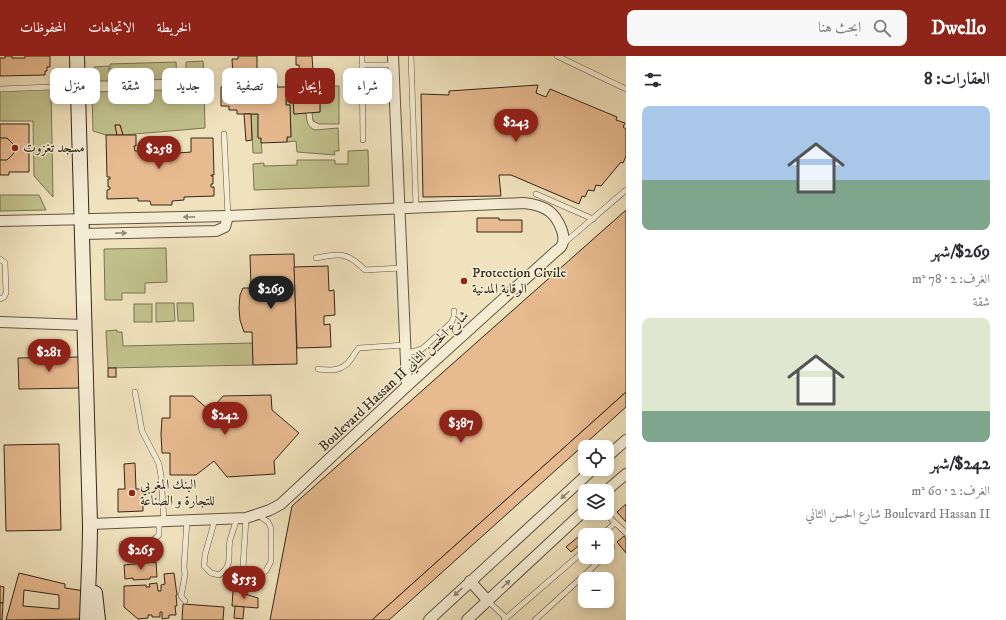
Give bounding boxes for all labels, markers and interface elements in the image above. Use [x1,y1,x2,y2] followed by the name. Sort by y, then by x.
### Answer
[627,10,907,46] search box
[871,17,893,39] icon: search
[931,17,986,40] text: Dwello
[818,18,861,37] text: ابحث هنا
[20,19,66,37] text: المحفوظات
[88,19,135,37] text: الاتجاهات
[157,19,191,37] text: الخريطة
[50,68,100,104] chip: منزل
[108,68,154,104] chip: شقة
[162,68,214,104] chip: جديد
[222,68,277,104] chip: تصفية
[285,68,335,104] chip: إيجار
[343,68,392,104] chip: شراء
[924,68,990,90] text: العقارات: 8
[642,69,664,91] icon: filters
[492,109,540,143] pin: $243
[503,114,529,130] text: $243
[780,132,852,204] icon: home
[135,136,183,170] pin: $258
[23,139,85,157] place label: مسجد تغزوت
[146,141,172,157] text: $258
[10,143,20,153] marker: مسجد تغزوت
[183,214,195,221] one-way arrow
[115,230,128,236] one-way arrow
[931,241,990,263] text: $269/شهر
[472,264,566,298] place label: Protection Civile الوقاية المدنية
[912,271,990,287] text: الغرف: 2 · 78 m²
[247,276,295,310] pin: $269
[459,276,469,286] marker: Protection Civile الوقاية المدنية
[258,281,284,297] text: $269
[973,294,990,310] text: شقة
[315,307,474,457] street label: Boulevard Hassan II شارع الحسن الثاني
[25,339,73,373] pin: $281
[37,344,61,360] text: $281
[780,344,852,416] icon: home
[201,402,249,436] pin: $242
[211,407,239,423] text: $242
[437,410,485,444] pin: $387
[448,415,474,431] text: $387
[578,440,614,608] map controls
[578,440,614,476] button: locate
[930,453,990,475] text: $242/شهر
[140,476,215,510] place label: البنك المغربي للتجارة و الصناعة
[911,483,990,499] text: الغرف: 2 · 60 m²
[578,484,614,520] button: layers
[127,488,137,498] marker: البنك المغربي للتجارة و الصناعة
[560,490,569,499] one-way arrow
[806,506,990,522] text: Boulevard Hassan II شارع الحسن الثاني
[578,528,614,564] button: +
[117,537,165,571] pin: $265
[128,542,154,558] text: $265
[220,566,268,600] pin: $553
[232,571,256,587] text: $553
[578,572,614,608] button: −
[501,579,511,589] one-way arrow
[453,587,463,597] one-way arrow

